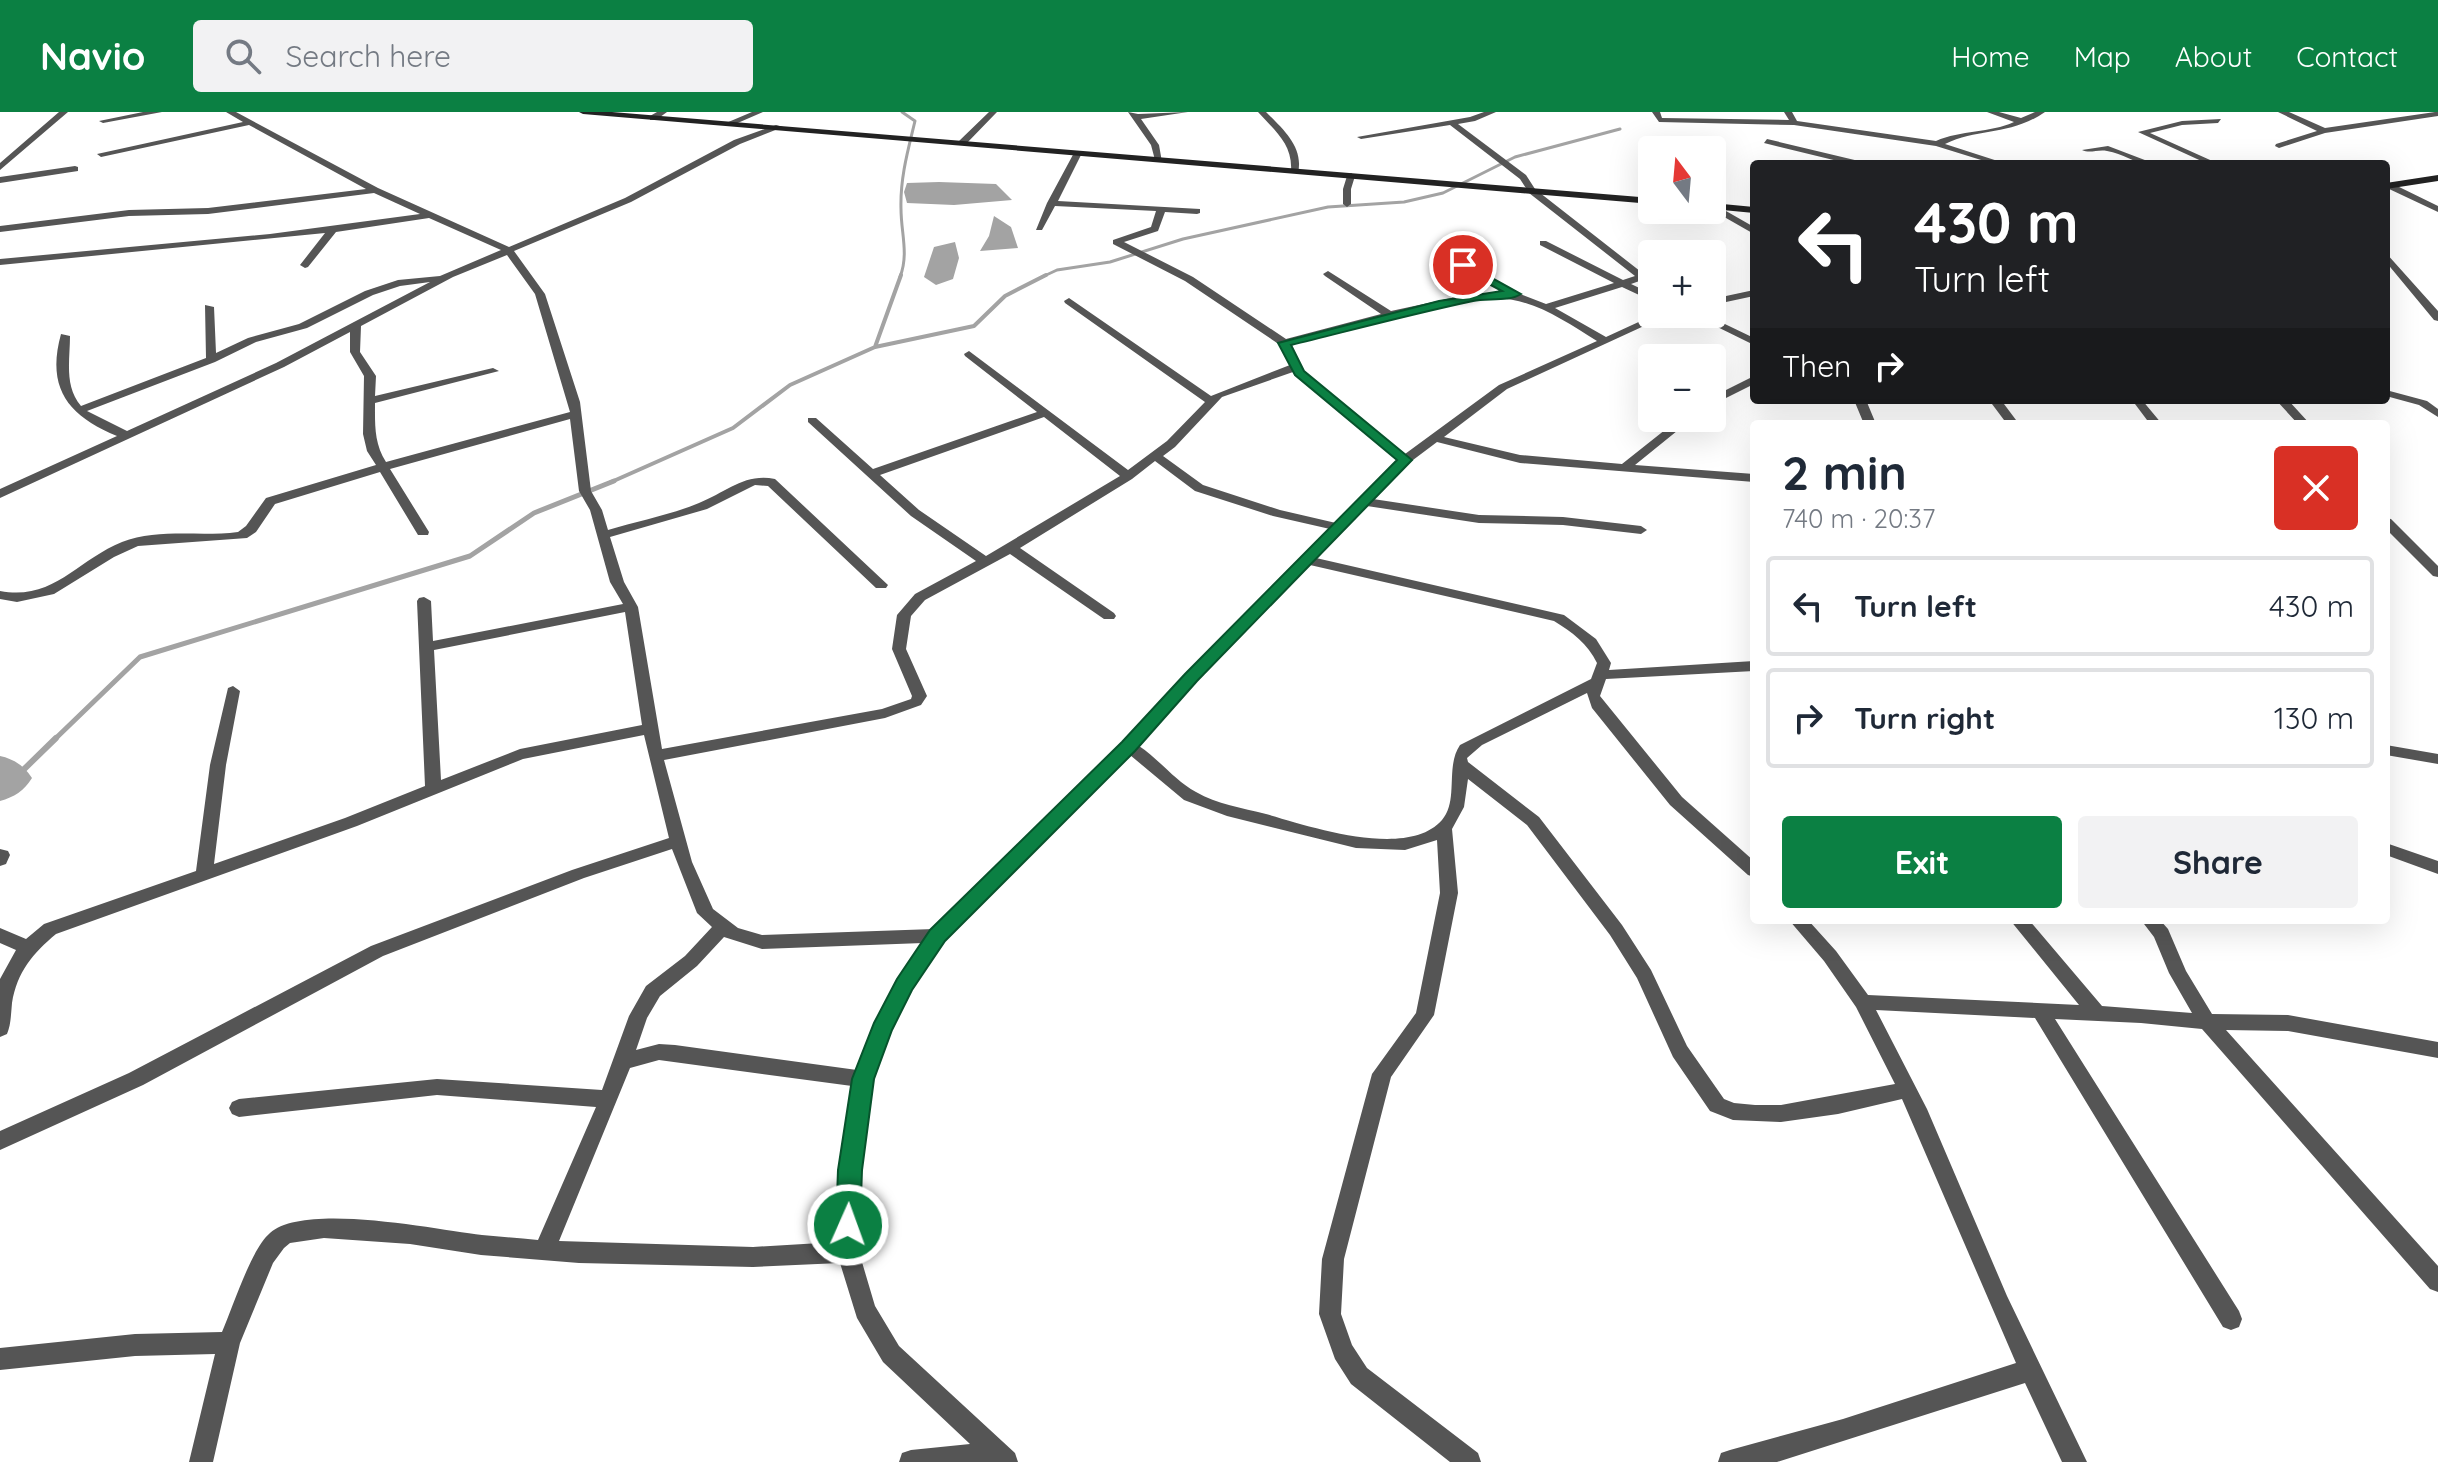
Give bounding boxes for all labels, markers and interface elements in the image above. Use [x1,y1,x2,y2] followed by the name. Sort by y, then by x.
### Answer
[193,20,753,92] search box
[40,32,145,80] text: Navio
[221,34,265,78] icon: search
[285,37,451,75] text: Search here
[1951,39,2030,74] text: Home
[2074,39,2131,74] text: Map
[2175,39,2252,74] text: About
[2296,39,2398,74] text: Contact
[1638,136,1726,224] north arrow
[1638,136,1726,432] map controls
[1914,187,2079,257] text: 430 m
[1782,192,1886,296] icon: left
[1429,231,1497,299] pin
[1638,240,1726,328] button: +
[1441,243,1485,287] icon: arrive
[1914,256,2050,301] text: Turn left
[1638,344,1726,432] button: −
[1867,344,1911,388] icon: right
[1782,347,1851,385] text: Then
[1782,442,1907,502] text: 2 min
[2274,446,2358,530] button: close
[1782,502,1935,535] text: 740 m · 20:37
[1786,584,1830,628] icon: left
[1854,587,1977,625] text: Turn left
[2269,587,2354,625] text: 430 m
[1786,696,1830,740] icon: right
[1854,699,1995,737] text: Turn right
[2274,699,2354,737] text: 130 m
[1782,816,2062,908] button: Exit
[2078,816,2358,908] button: Share
[806,1183,890,1267] position arrow

